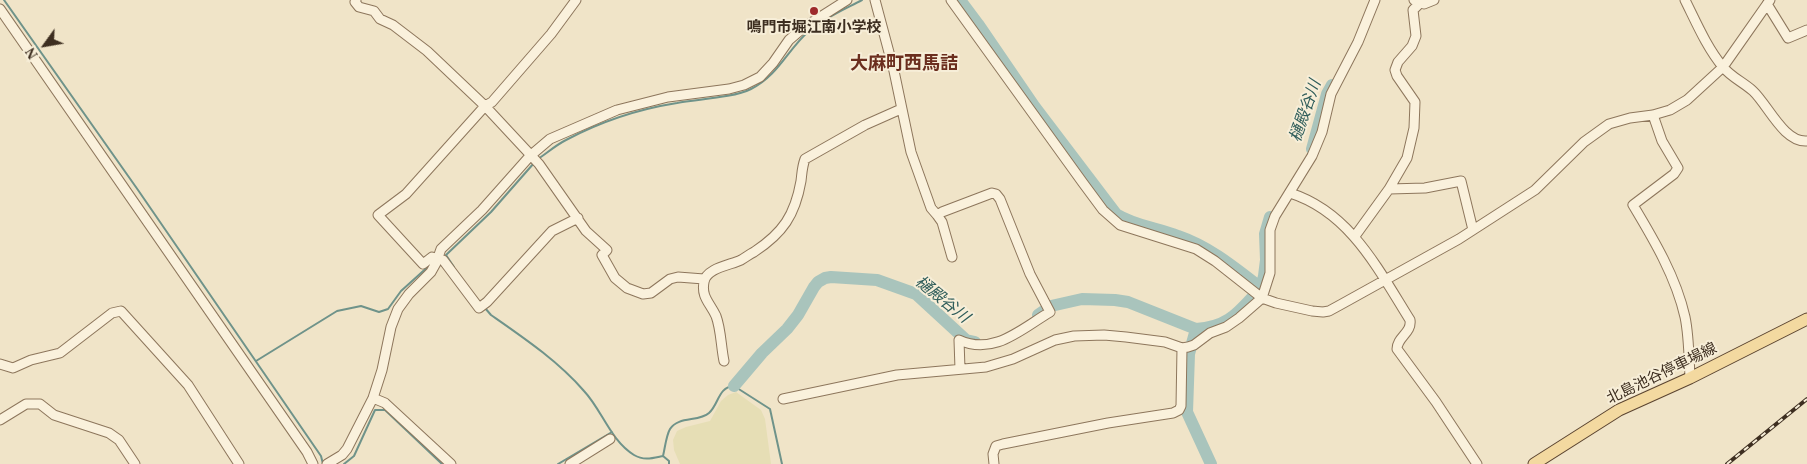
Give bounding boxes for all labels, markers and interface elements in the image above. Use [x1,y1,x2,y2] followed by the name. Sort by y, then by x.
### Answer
[808,5,820,17] marker: 鳴門市堀江南小学校
[747,19,881,37] place label: 鳴門市堀江南小学校
[20,20,70,70] north arrow
[23,45,41,61] text: N
[850,53,958,75] district label: 大麻町西馬詰
[1287,78,1325,144] water label: 樋殿谷川
[911,272,973,328] water label: 樋殿谷川
[1604,340,1720,408] street label: 北島池谷停車場線

